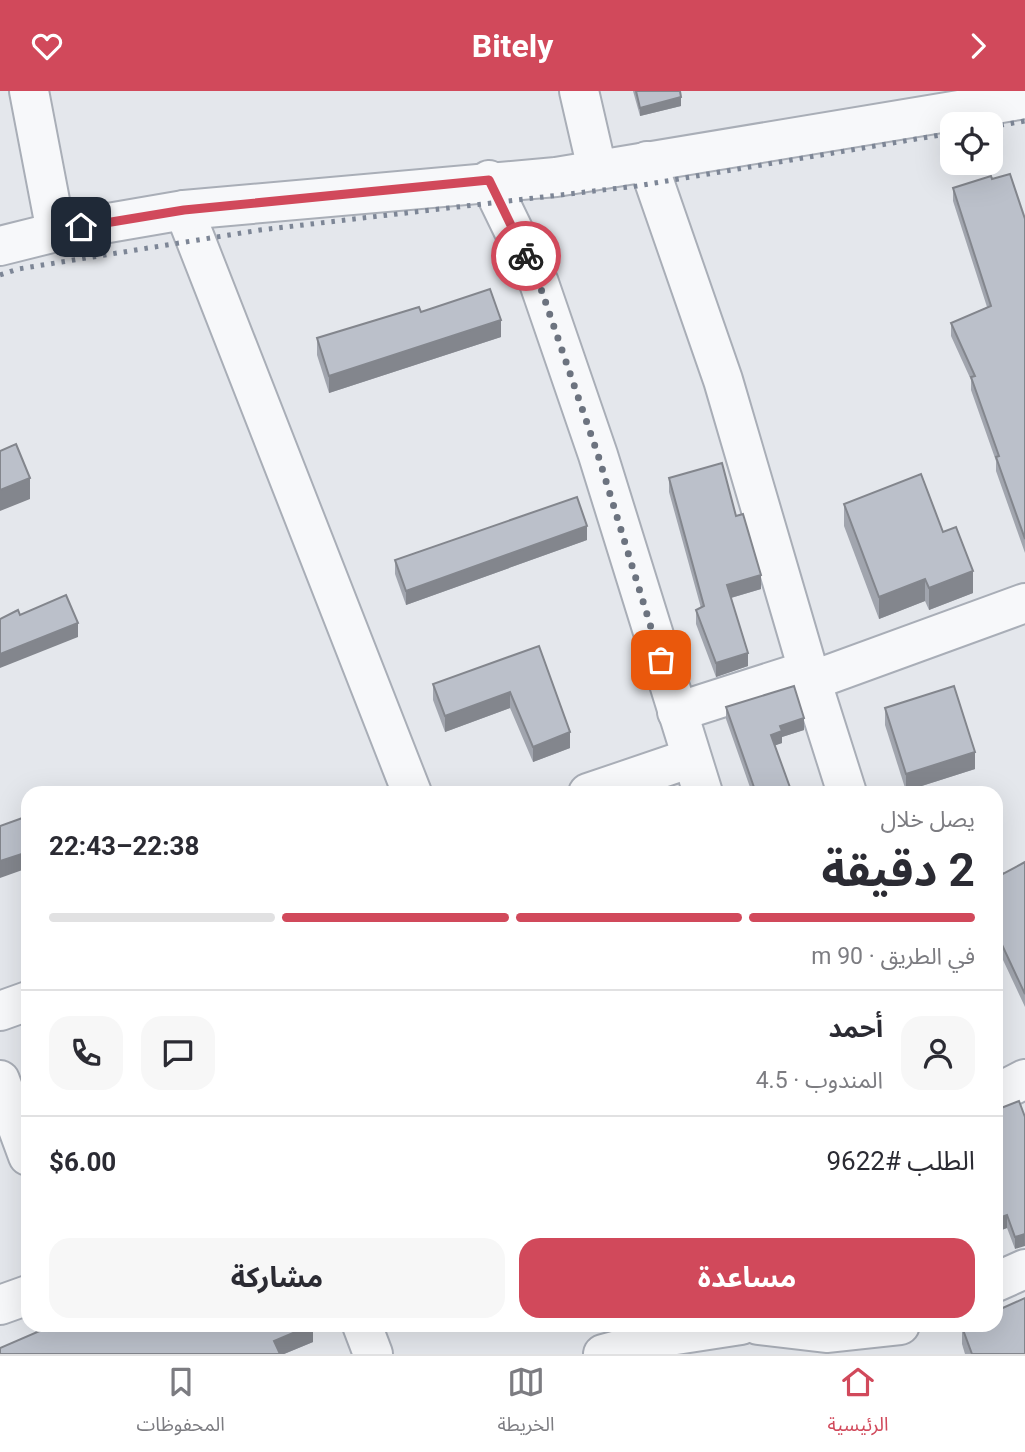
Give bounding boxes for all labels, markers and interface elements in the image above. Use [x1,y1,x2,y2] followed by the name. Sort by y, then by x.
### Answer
[28,27,66,65] icon: heart
[472,27,553,65] text: Bitely
[959,27,997,65] icon: forward
[940,112,1003,175] map controls
[940,112,1003,175] button: locate
[51,197,111,257] pin
[62,208,100,246] icon: home
[491,221,561,291] courier
[507,237,545,275] icon: bike
[631,630,691,690] pin
[642,641,680,679] icon: bag
[880,806,975,833] text: يصل خلال
[49,831,199,861] text: 22:38–22:43
[821,843,975,897] text: 2 دقيقة
[811,943,975,970] text: في الطريق · 90 m
[829,1013,883,1043] text: أحمد
[49,1016,123,1090] button: phone
[141,1016,215,1090] button: chat
[901,1016,975,1090] button: person
[756,1067,883,1094] text: المندوب · 4.5
[826,1146,975,1176] text: الطلب #9622
[49,1147,116,1177] text: $6.00
[49,1238,505,1318] button: مشاركة
[519,1238,975,1318] button: مساعدة
[136,1363,225,1445] tab: المحفوظات
[498,1363,555,1445] tab: الخريطة
[827,1363,889,1445] tab: الرئيسية

